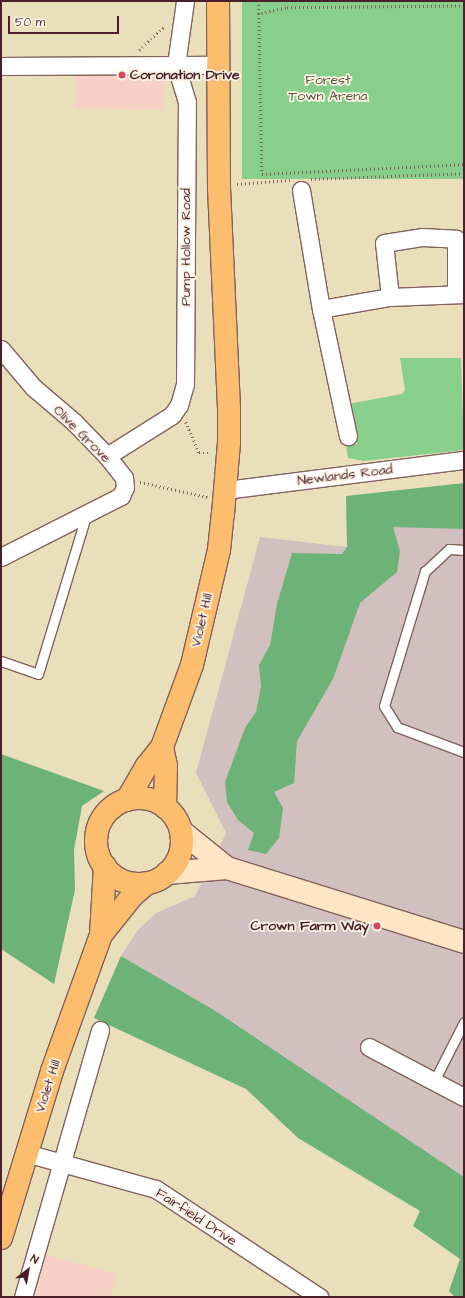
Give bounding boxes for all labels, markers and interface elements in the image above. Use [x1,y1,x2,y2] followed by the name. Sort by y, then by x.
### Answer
[10,8,121,34] scale bar
[15,14,45,31] text: 50 m
[130,67,240,83] place label: Coronation Drive
[117,70,127,80] marker: Coronation Drive
[289,72,367,104] park label: Forest Town Arena
[178,188,194,306] street label: Pump Hollow Road
[50,402,114,466] street label: Olive Grove
[296,461,394,489] street label: Newlands Road
[188,591,216,649] street label: Violet Hill
[251,918,369,934] place label: Crown Farm Way
[372,921,382,931] marker: Crown Farm Way
[32,1057,64,1115] street label: Violet Hill
[152,1185,240,1249] street label: Fairfield Drive
[8,1250,48,1290] north arrow
[28,1251,41,1267] text: N

